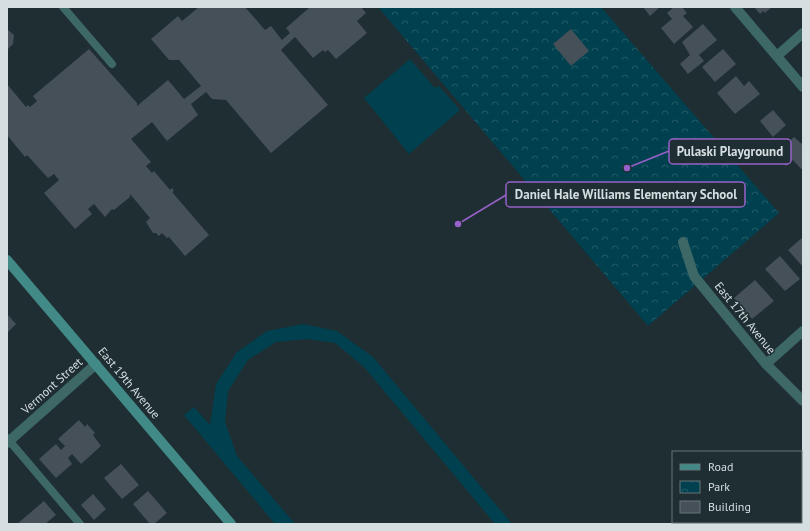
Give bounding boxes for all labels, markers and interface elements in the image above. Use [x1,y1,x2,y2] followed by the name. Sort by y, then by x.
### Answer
[669,139,791,164] callout: Pulaski Playground
[677,143,783,160] text: Pulaski Playground
[506,182,745,207] callout: Daniel Hale Williams Elementary School
[515,186,737,203] text: Daniel Hale Williams Elementary School
[712,279,779,357] street label: East 17th Avenue
[95,344,164,421] street label: East 19th Avenue
[17,354,85,418] street label: Vermont Street
[672,451,802,523] legend
[708,459,733,474] text: Road
[708,479,730,494] text: Park
[708,499,751,514] text: Building

